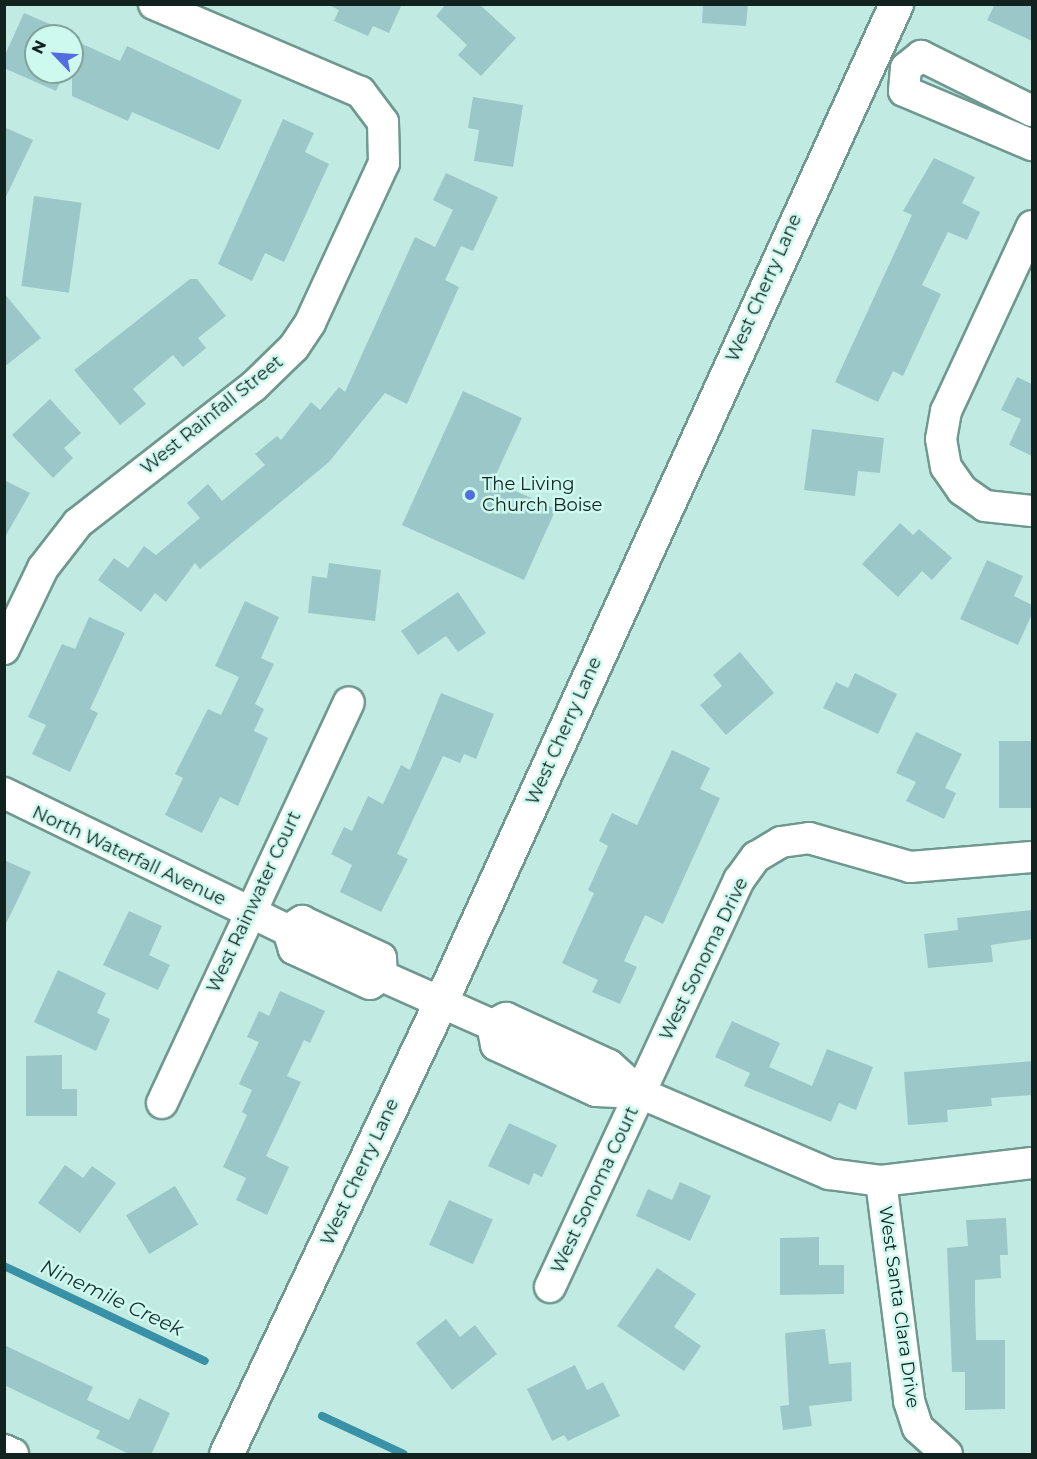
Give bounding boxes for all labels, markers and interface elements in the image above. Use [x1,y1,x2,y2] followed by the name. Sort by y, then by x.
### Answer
[24,24,84,84] north arrow
[28,37,50,57] text: N
[722,211,806,365] street label: West Cherry Lane
[137,351,287,479] street label: West Rainfall Street
[482,474,602,516] place label: The Living Church Boise
[463,488,477,502] marker: The Living Church Boise
[522,654,606,808] street label: West Cherry Lane
[29,802,229,910] street label: North Waterfall Avenue
[202,808,306,996] street label: West Rainwater Court
[655,874,753,1044] street label: West Sonoma Drive
[317,1095,403,1249] street label: West Cherry Lane
[547,1103,643,1277] street label: West Sonoma Court
[874,1204,924,1410] street label: West Santa Clara Drive
[37,1254,187,1342] water label: Ninemile Creek

